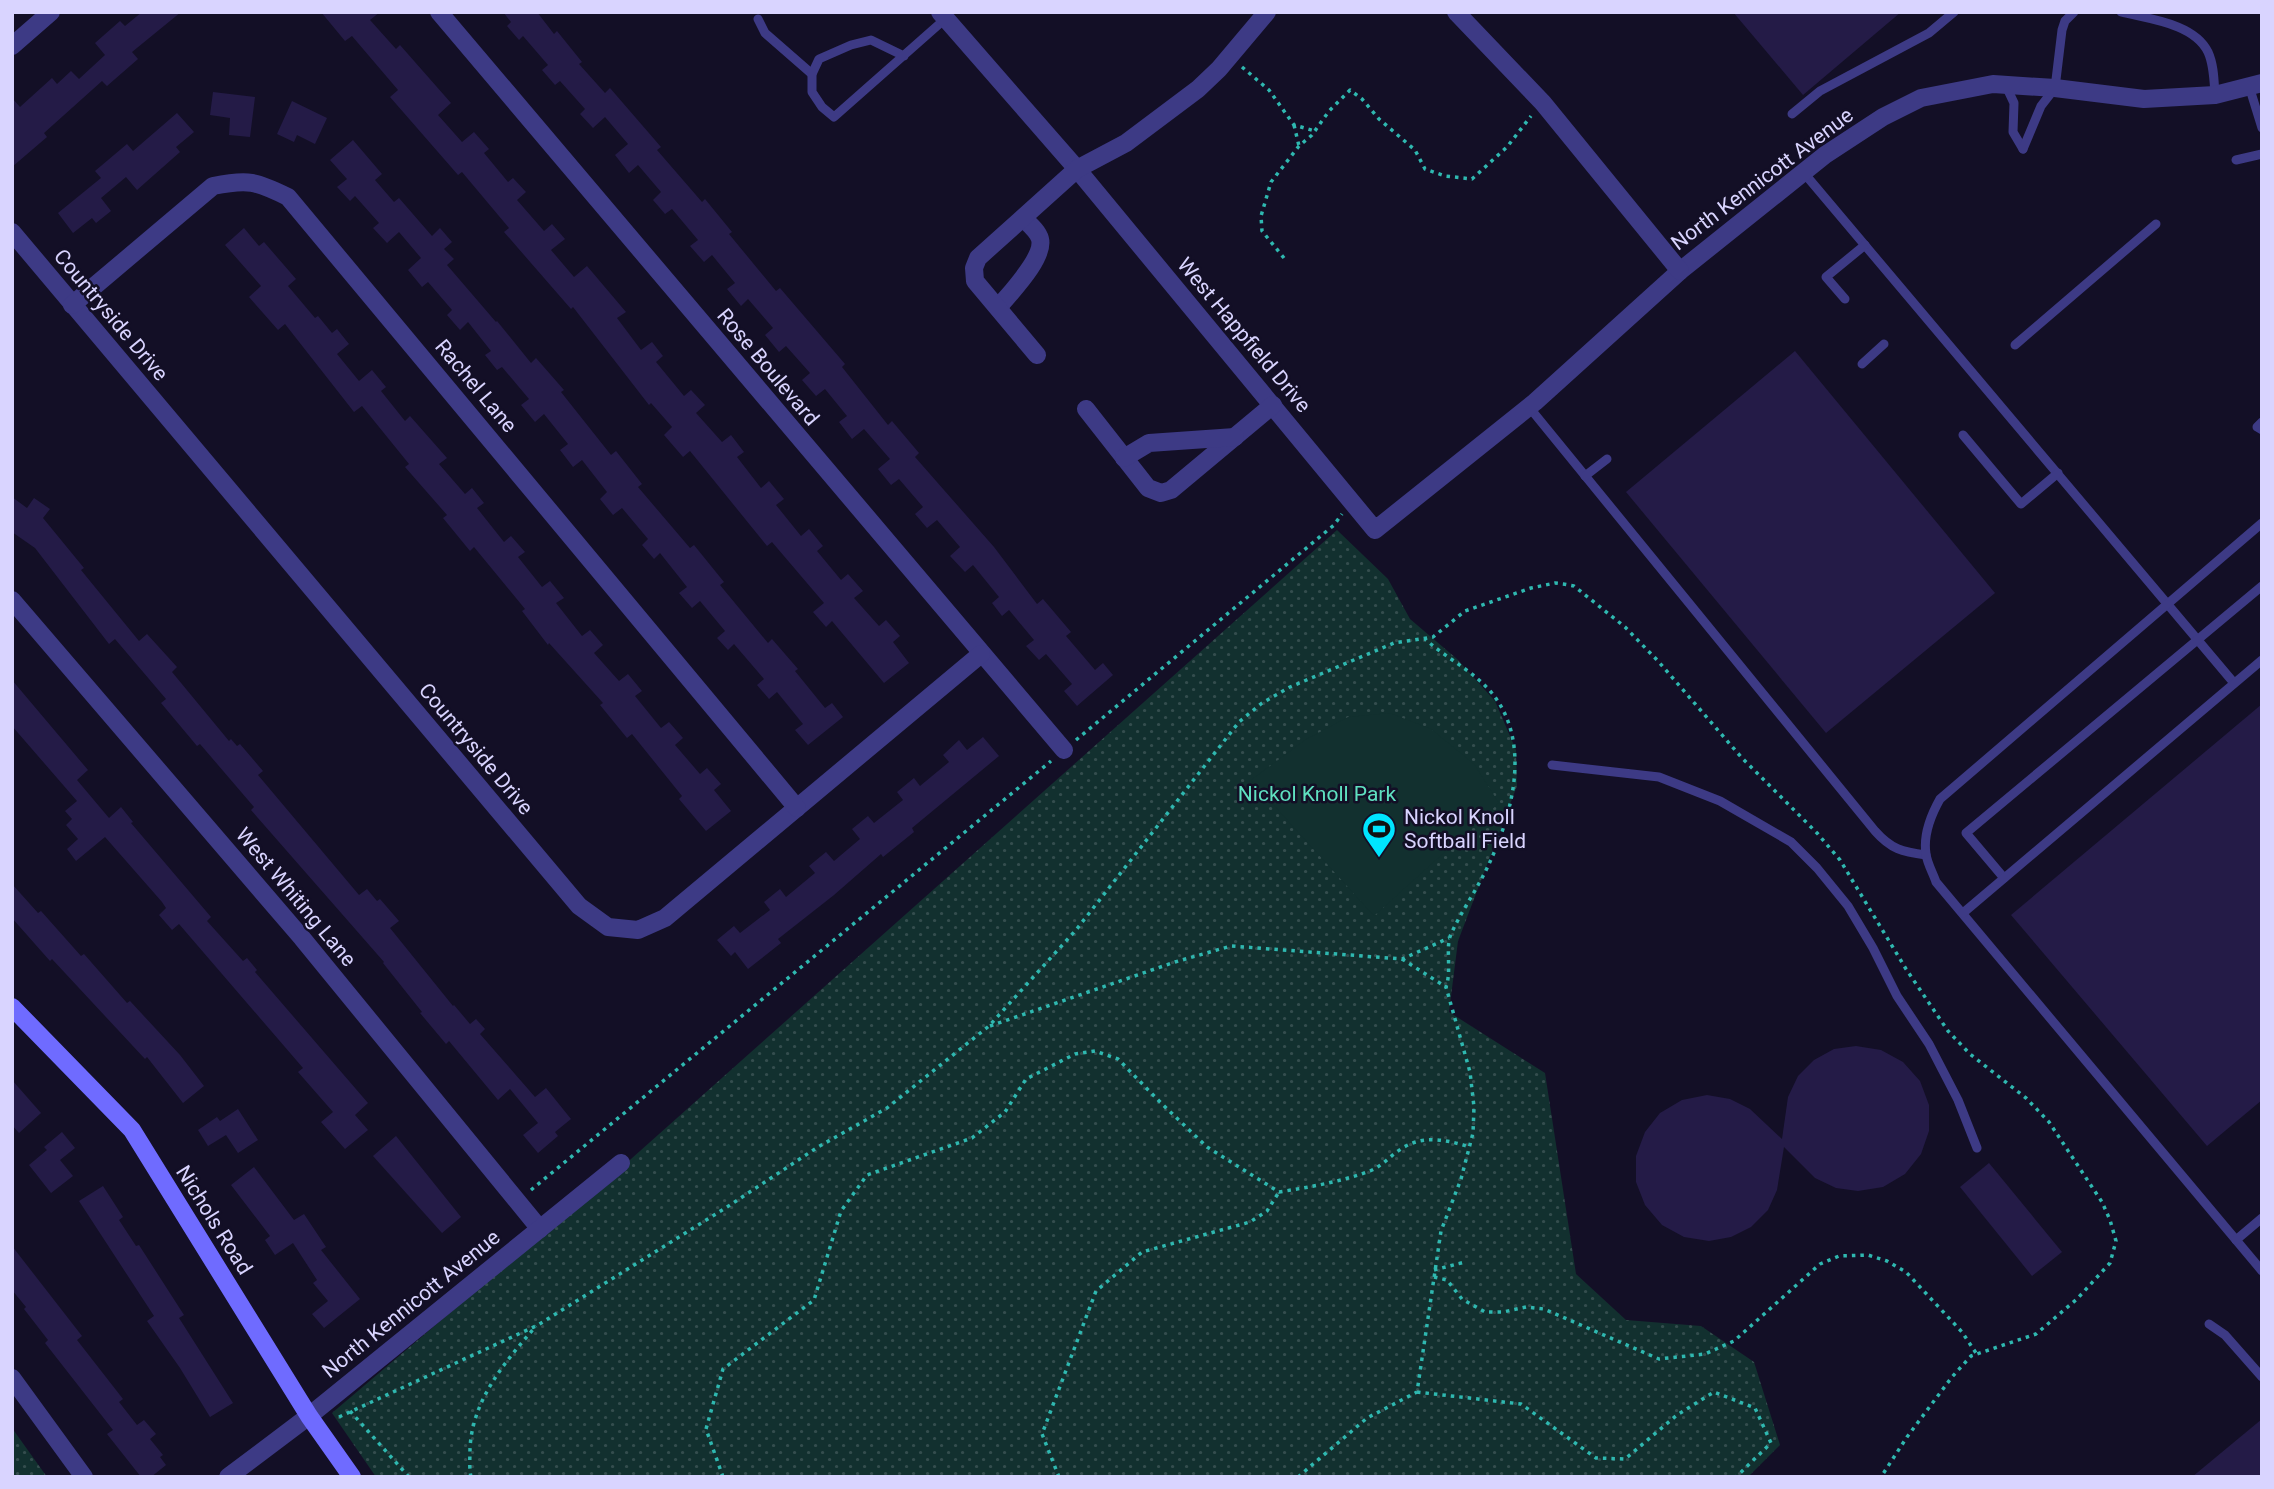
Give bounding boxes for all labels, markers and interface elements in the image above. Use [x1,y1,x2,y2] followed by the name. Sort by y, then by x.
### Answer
[1666,103,1858,255] street label: North Kennicott Avenue
[49,244,173,386] street label: Countryside Drive
[1172,253,1316,417] street label: West Happfield Drive
[712,304,824,430] street label: Rose Boulevard
[430,335,522,437] street label: Rachel Lane
[414,678,538,820] street label: Countryside Drive
[1238,782,1396,806] park label: Nickol Knoll Park
[1404,805,1526,853] place label: Nickol Knoll Softball Field
[1360,810,1398,859] sports icon: Nickol Knoll Softball Field
[231,823,361,971] street label: West Whiting Lane
[171,1161,257,1279] street label: Nichols Road
[318,1225,504,1383] street label: North Kennicott Avenue

